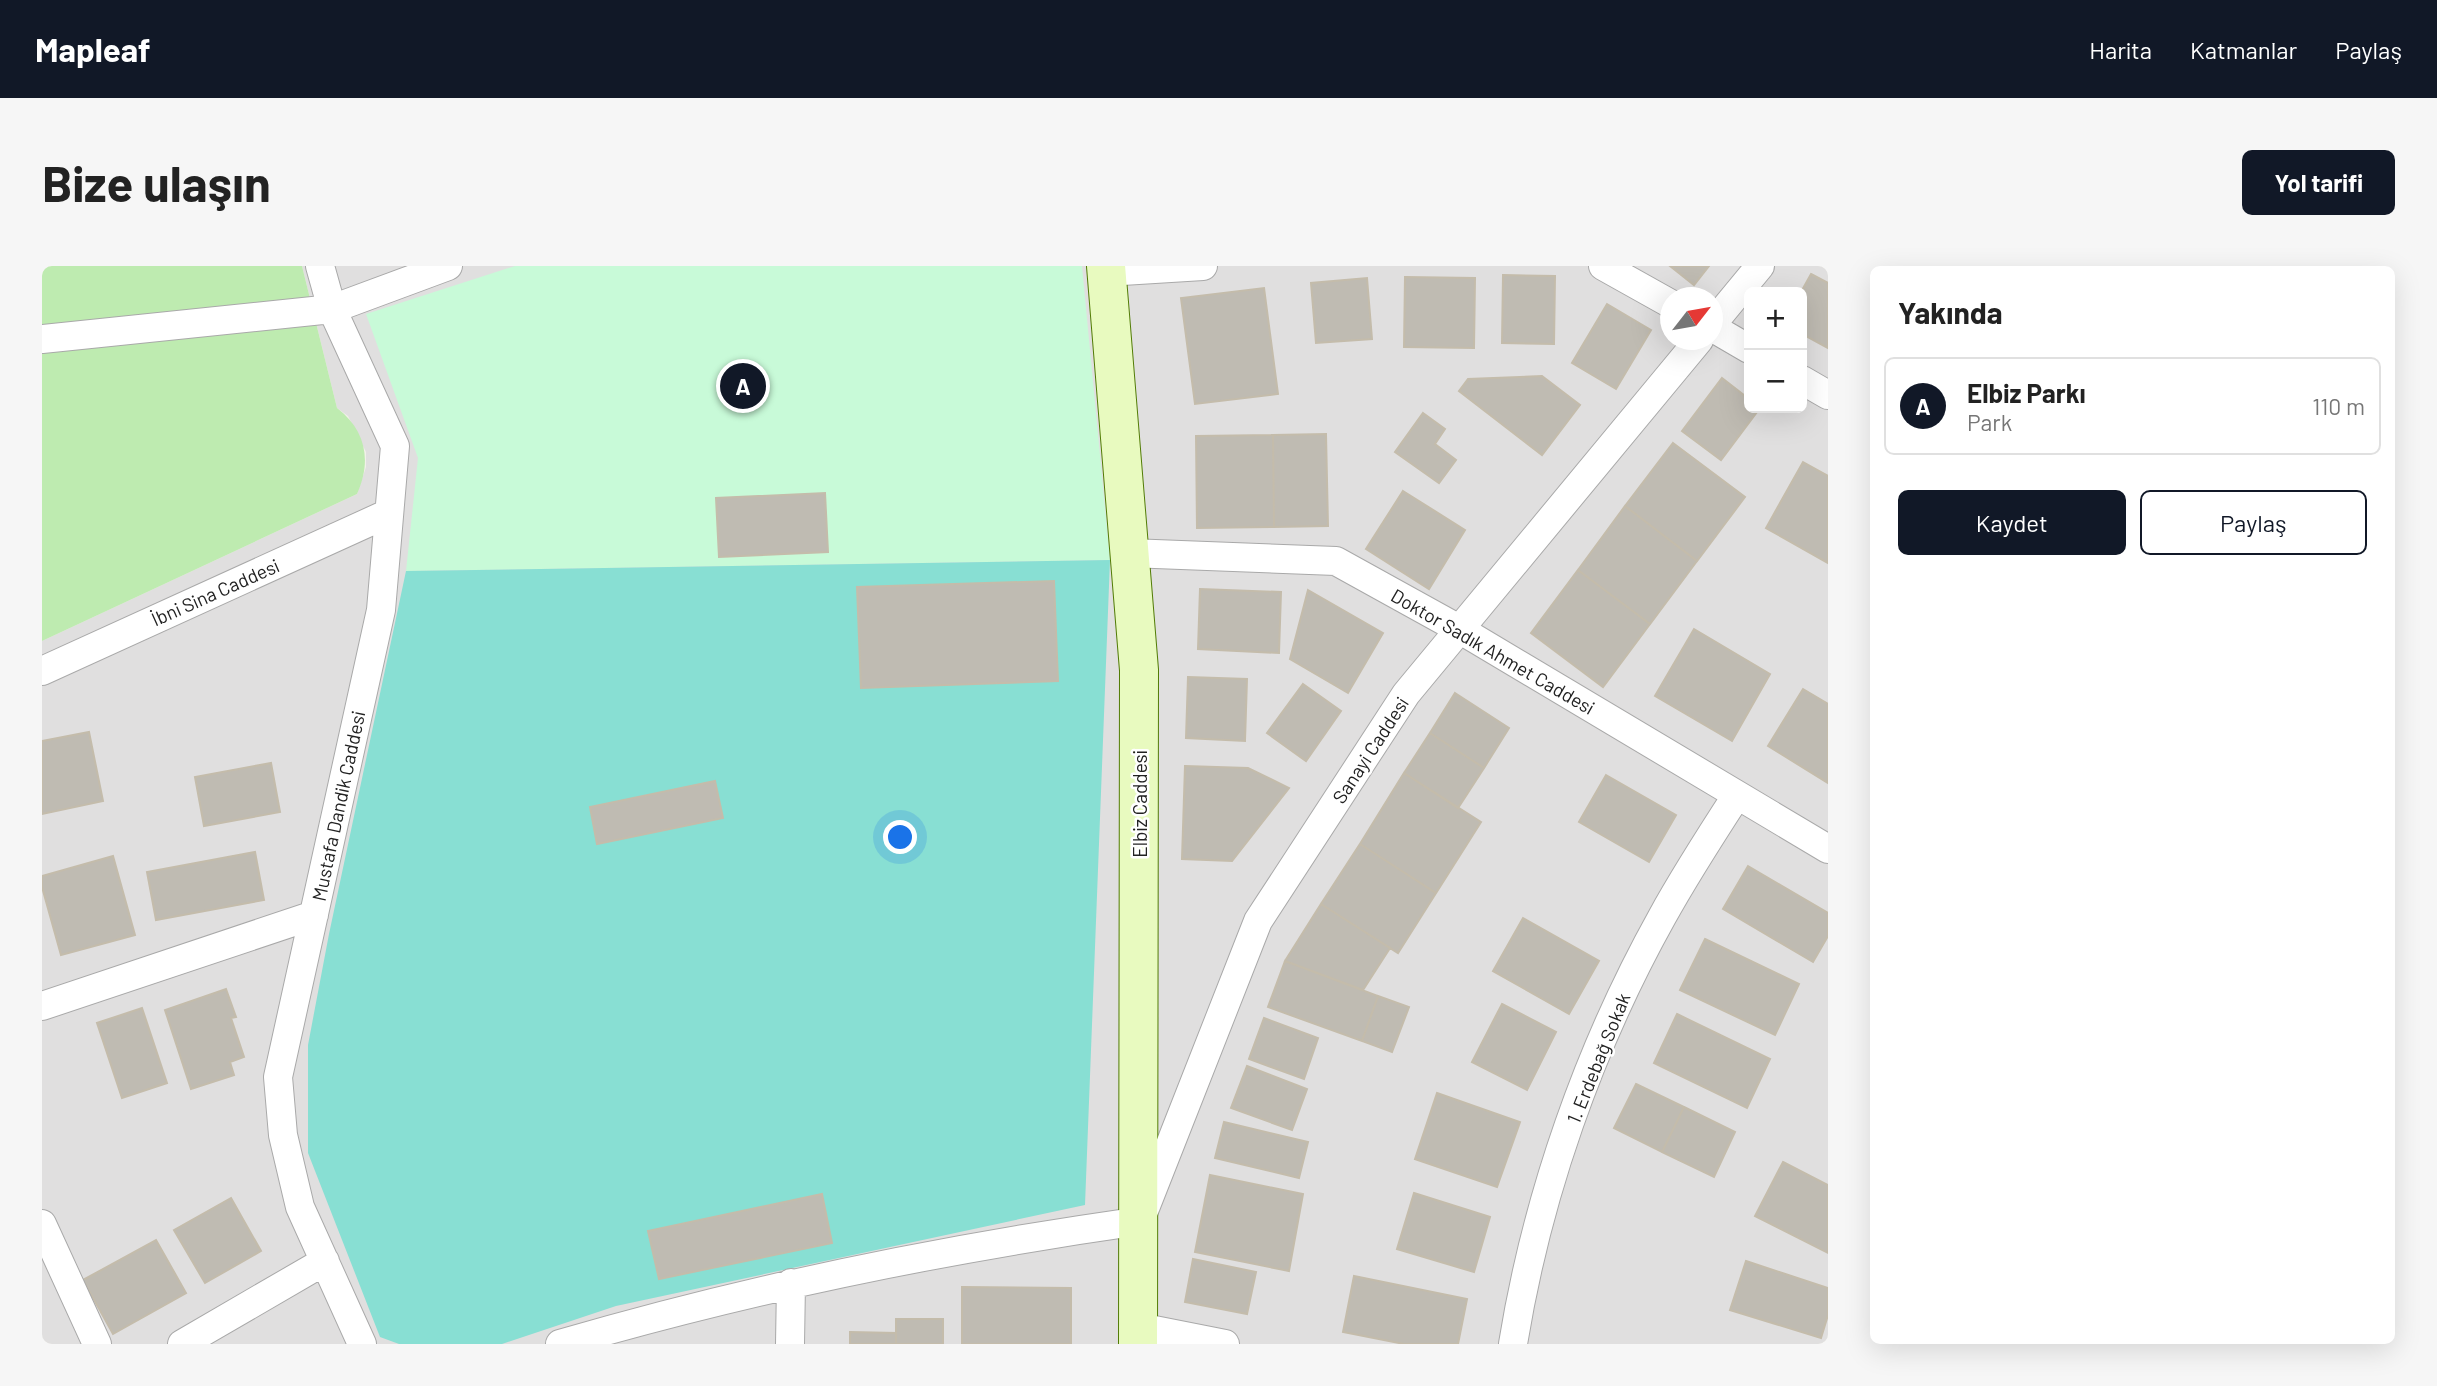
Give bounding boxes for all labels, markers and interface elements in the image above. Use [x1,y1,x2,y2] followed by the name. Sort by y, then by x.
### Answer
[35,29,151,69] text: Mapleaf
[2089,35,2152,64] text: Harita
[2190,35,2297,64] text: Katmanlar
[2335,35,2402,64] text: Paylaş
[2242,150,2395,215] button: Yol tarifi
[42,153,271,212] text: Bize ulaşın
[1660,287,1723,350] north arrow
[1744,287,1807,413] map controls
[1744,287,1807,350] button: +
[1898,294,2003,330] text: Yakında
[1744,350,1807,413] button: −
[720,360,766,412] pin: A
[1967,377,2086,408] text: Elbiz Parkı
[1915,392,1931,420] text: A
[2312,392,2365,420] text: 110 m
[1967,408,2012,436] text: Park
[1898,490,2126,555] button: Kaydet
[2140,490,2367,555] button: Paylaş
[148,554,282,630] street label: İbni Sina Caddesi
[1387,583,1599,719] street label: Doktor Sadık Ahmet Caddesi
[1327,693,1413,807] street label: Sanayi Caddesi
[307,709,369,903] street label: Mustafa Dandik Caddesi
[1128,750,1151,858] street label: Elbiz Caddesi
[883,820,917,854] your location
[1561,989,1635,1127] street label: 1. Erdebağ Sokak

